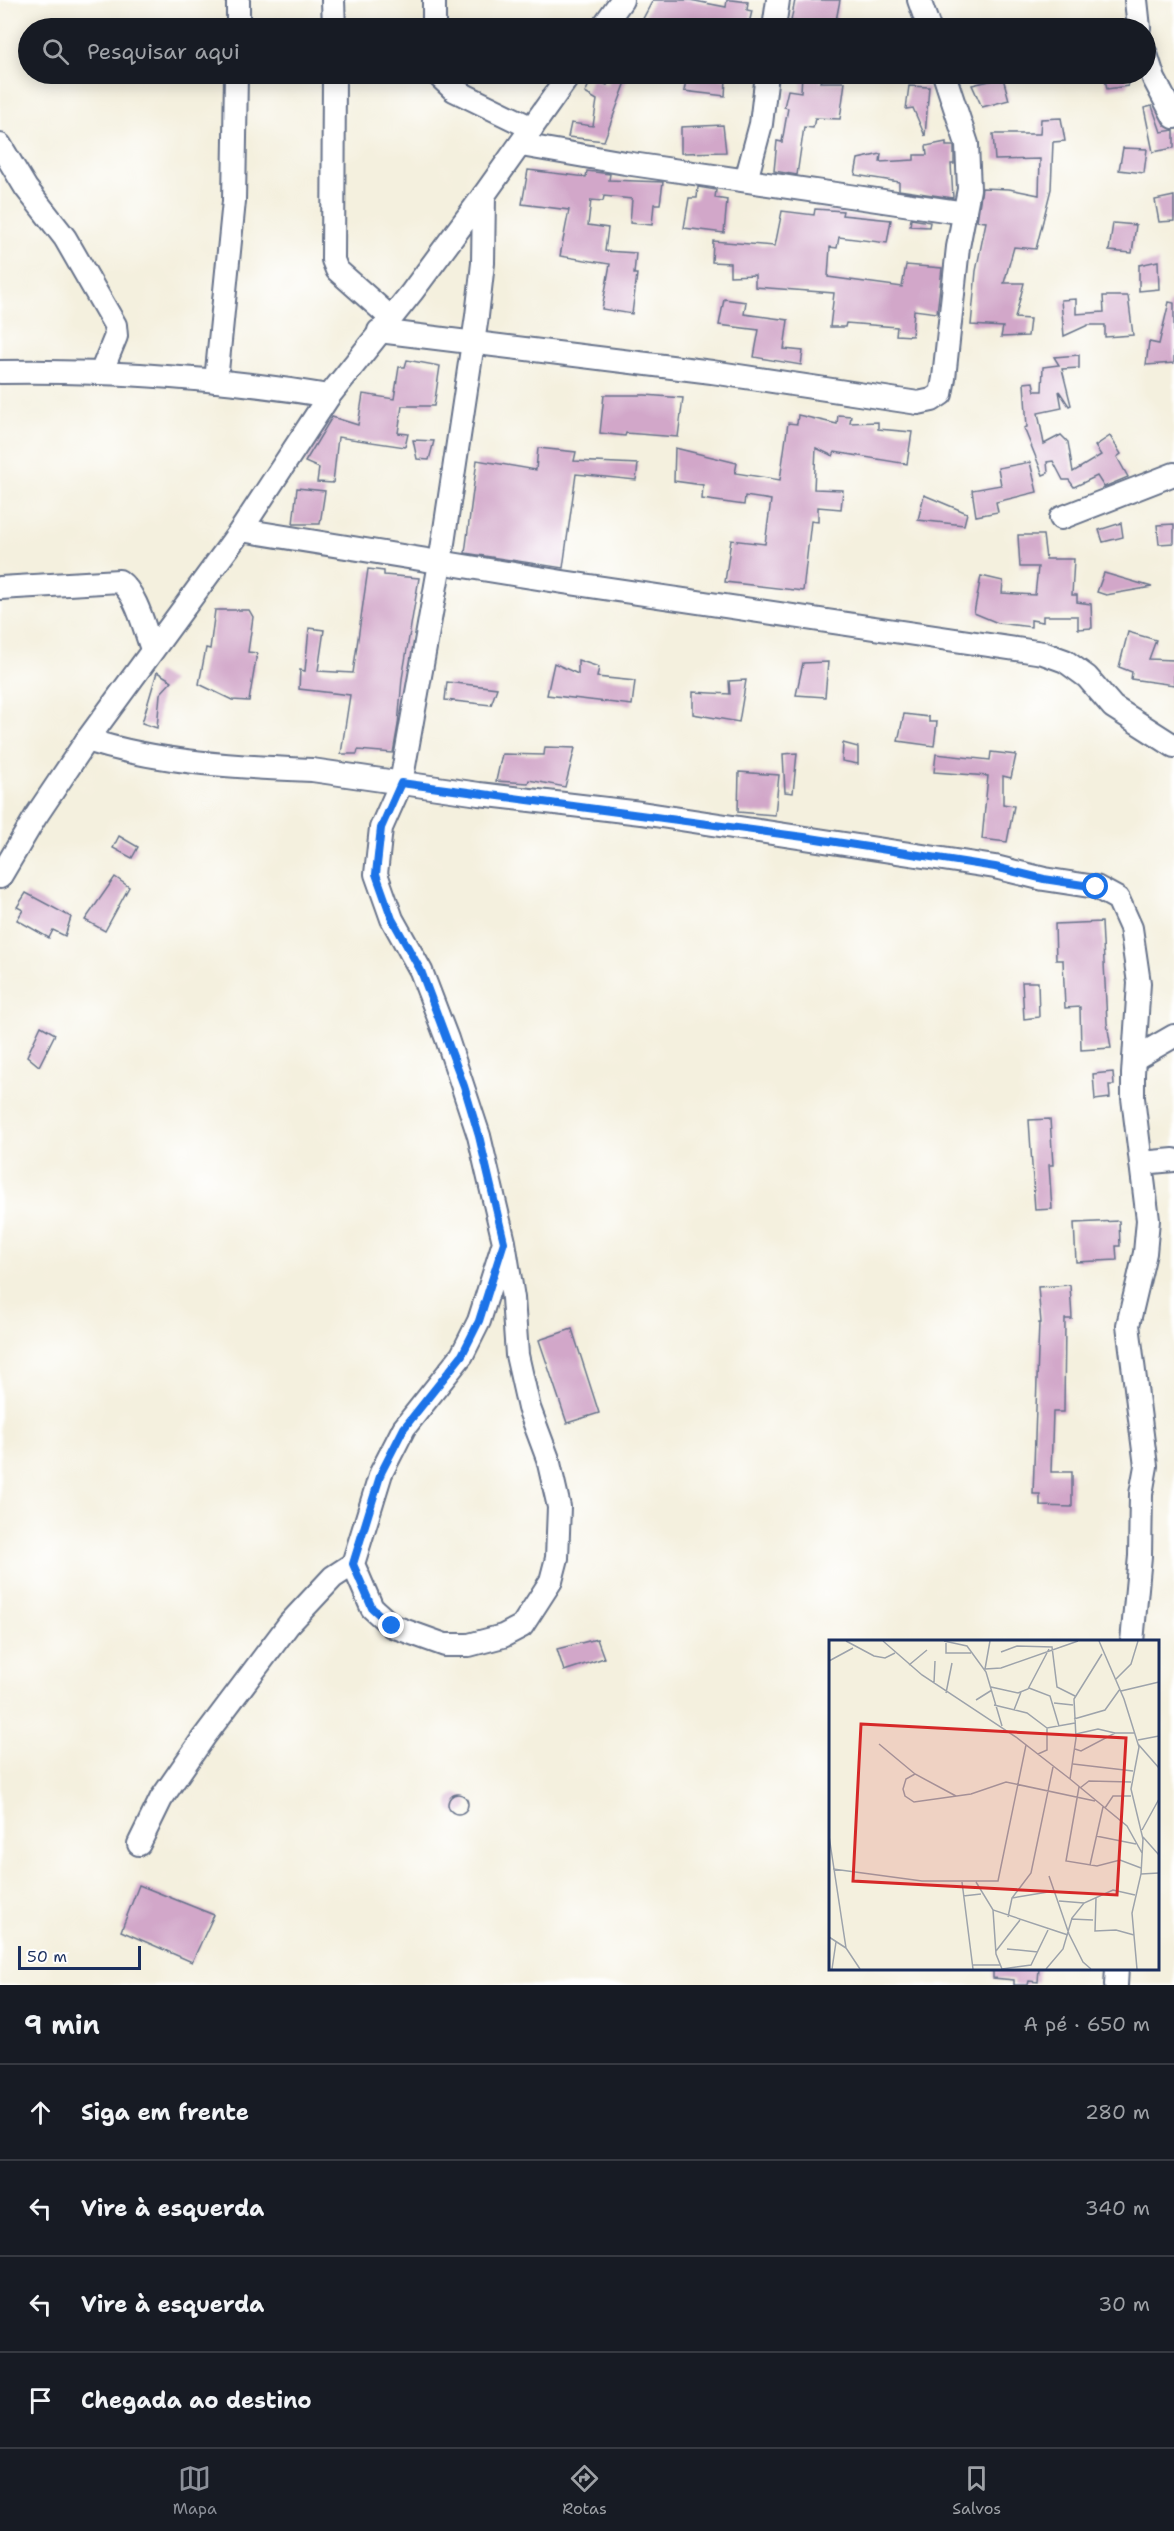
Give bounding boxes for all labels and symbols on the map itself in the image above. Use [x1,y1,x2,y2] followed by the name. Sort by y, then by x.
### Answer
[1082,873,1108,899] route start
[378,1612,404,1638] route end
[829,1640,1159,1970] inset map
[18,1943,141,1970] scale bar

